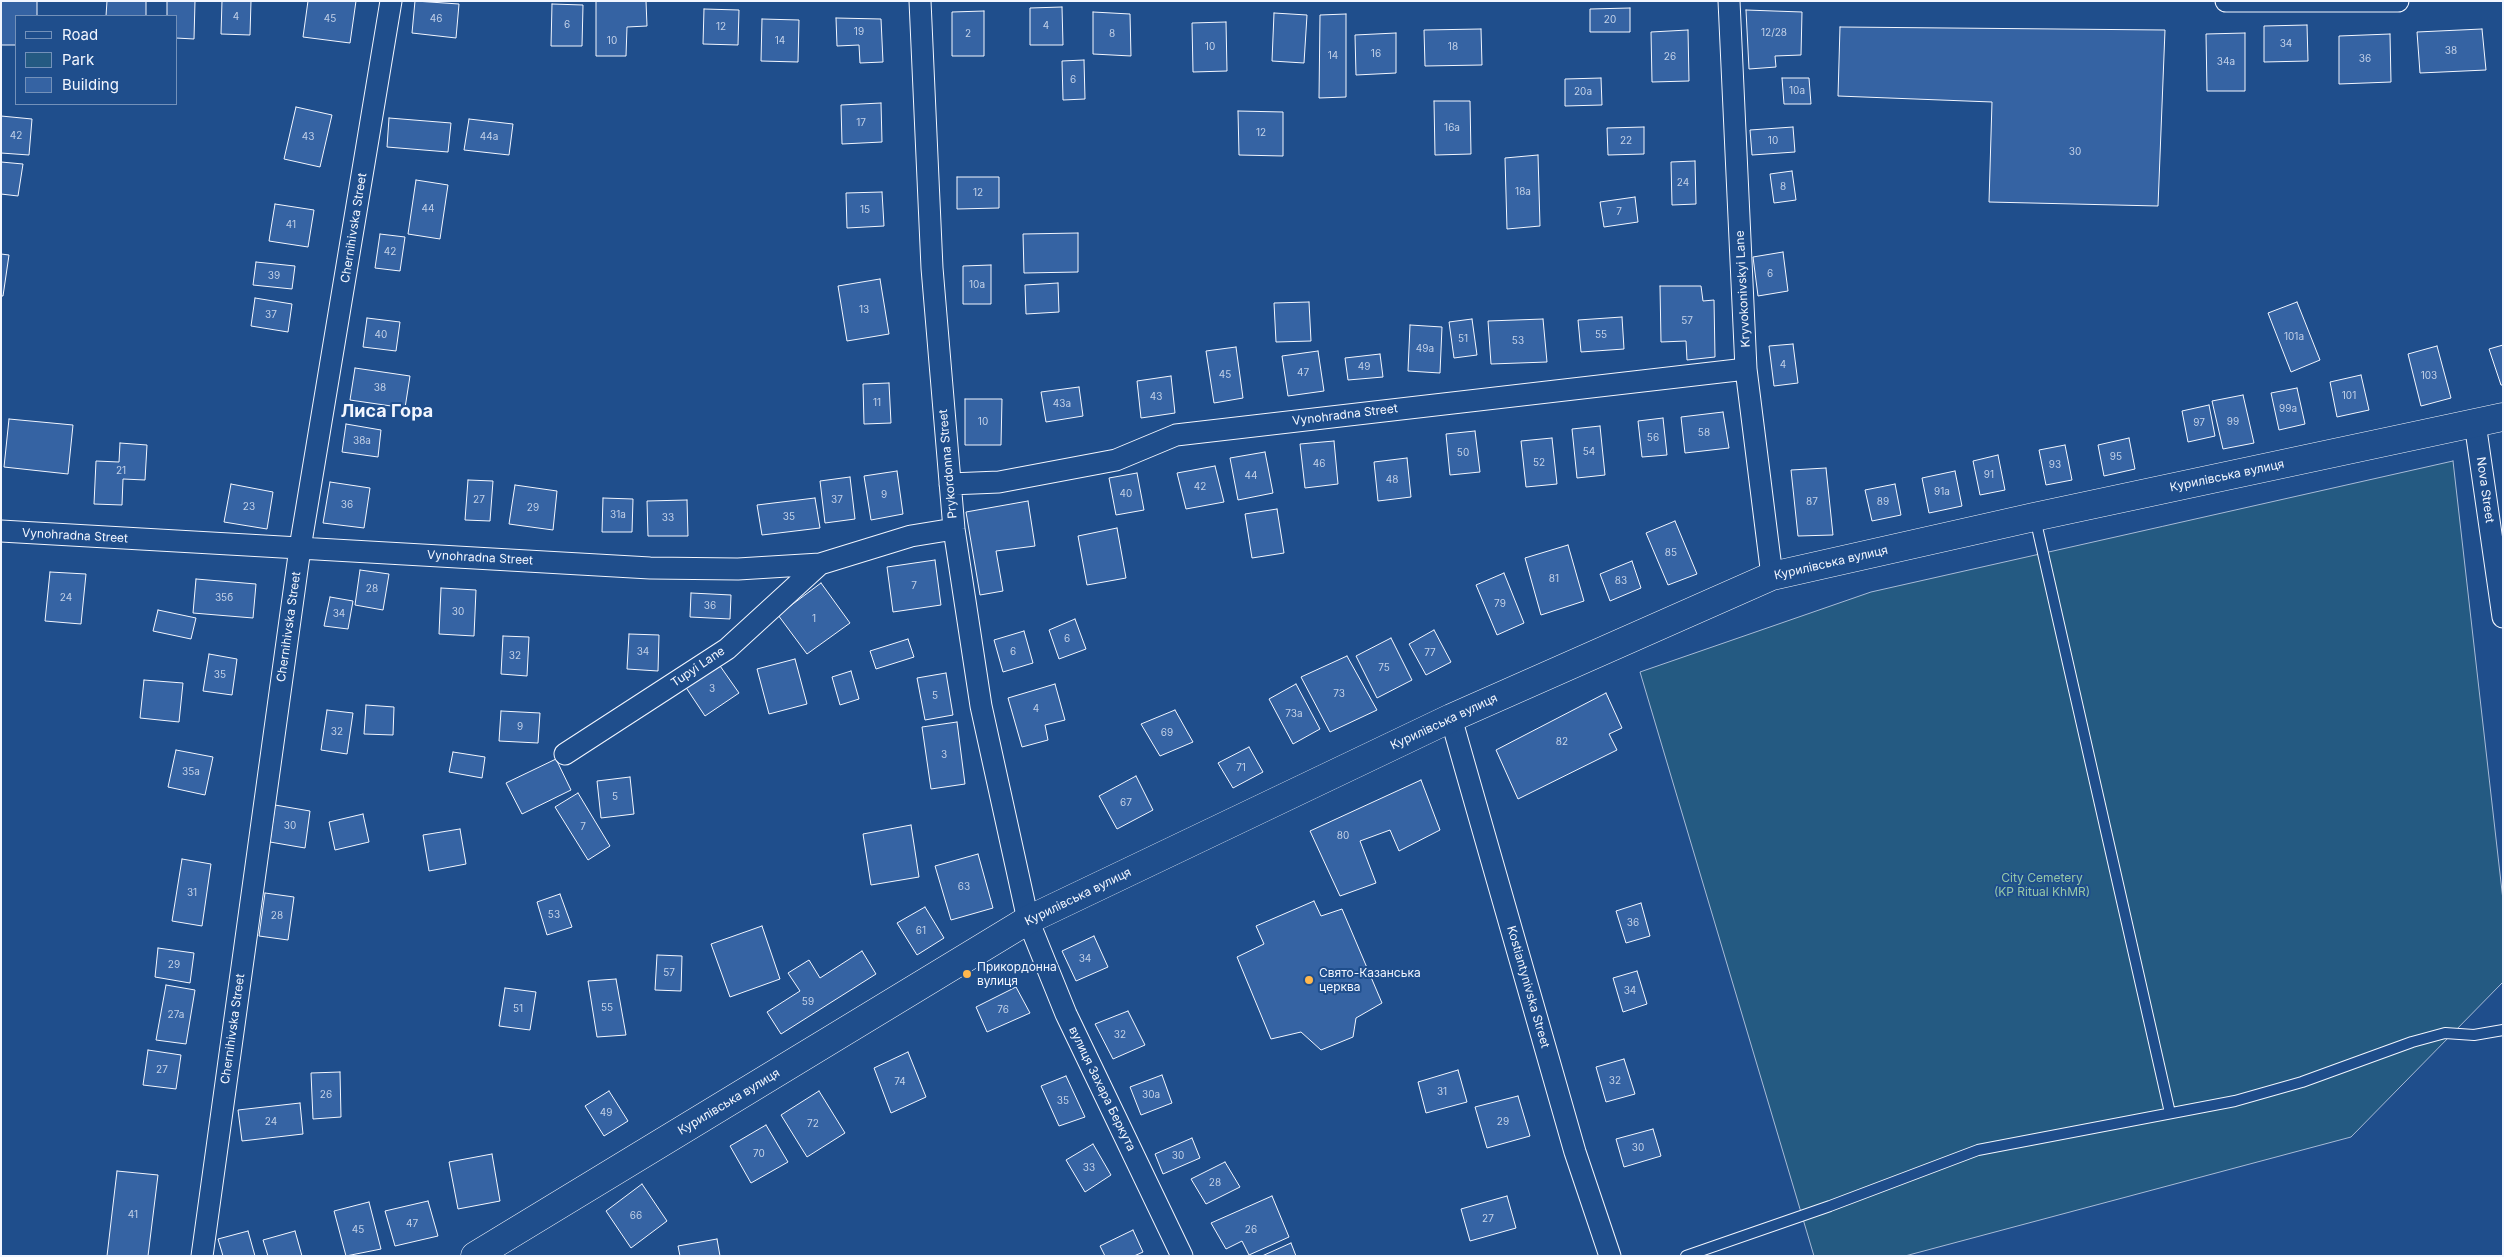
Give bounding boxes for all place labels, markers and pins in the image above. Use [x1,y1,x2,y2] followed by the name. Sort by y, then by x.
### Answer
[977,960,1057,988] place label: Прикордонна вулиця
[1319,966,1421,994] place label: Свято-Казанська церква
[961,968,973,980] marker: Прикордонна вулиця
[1303,974,1315,986] marker: Свято-Казанська церква

